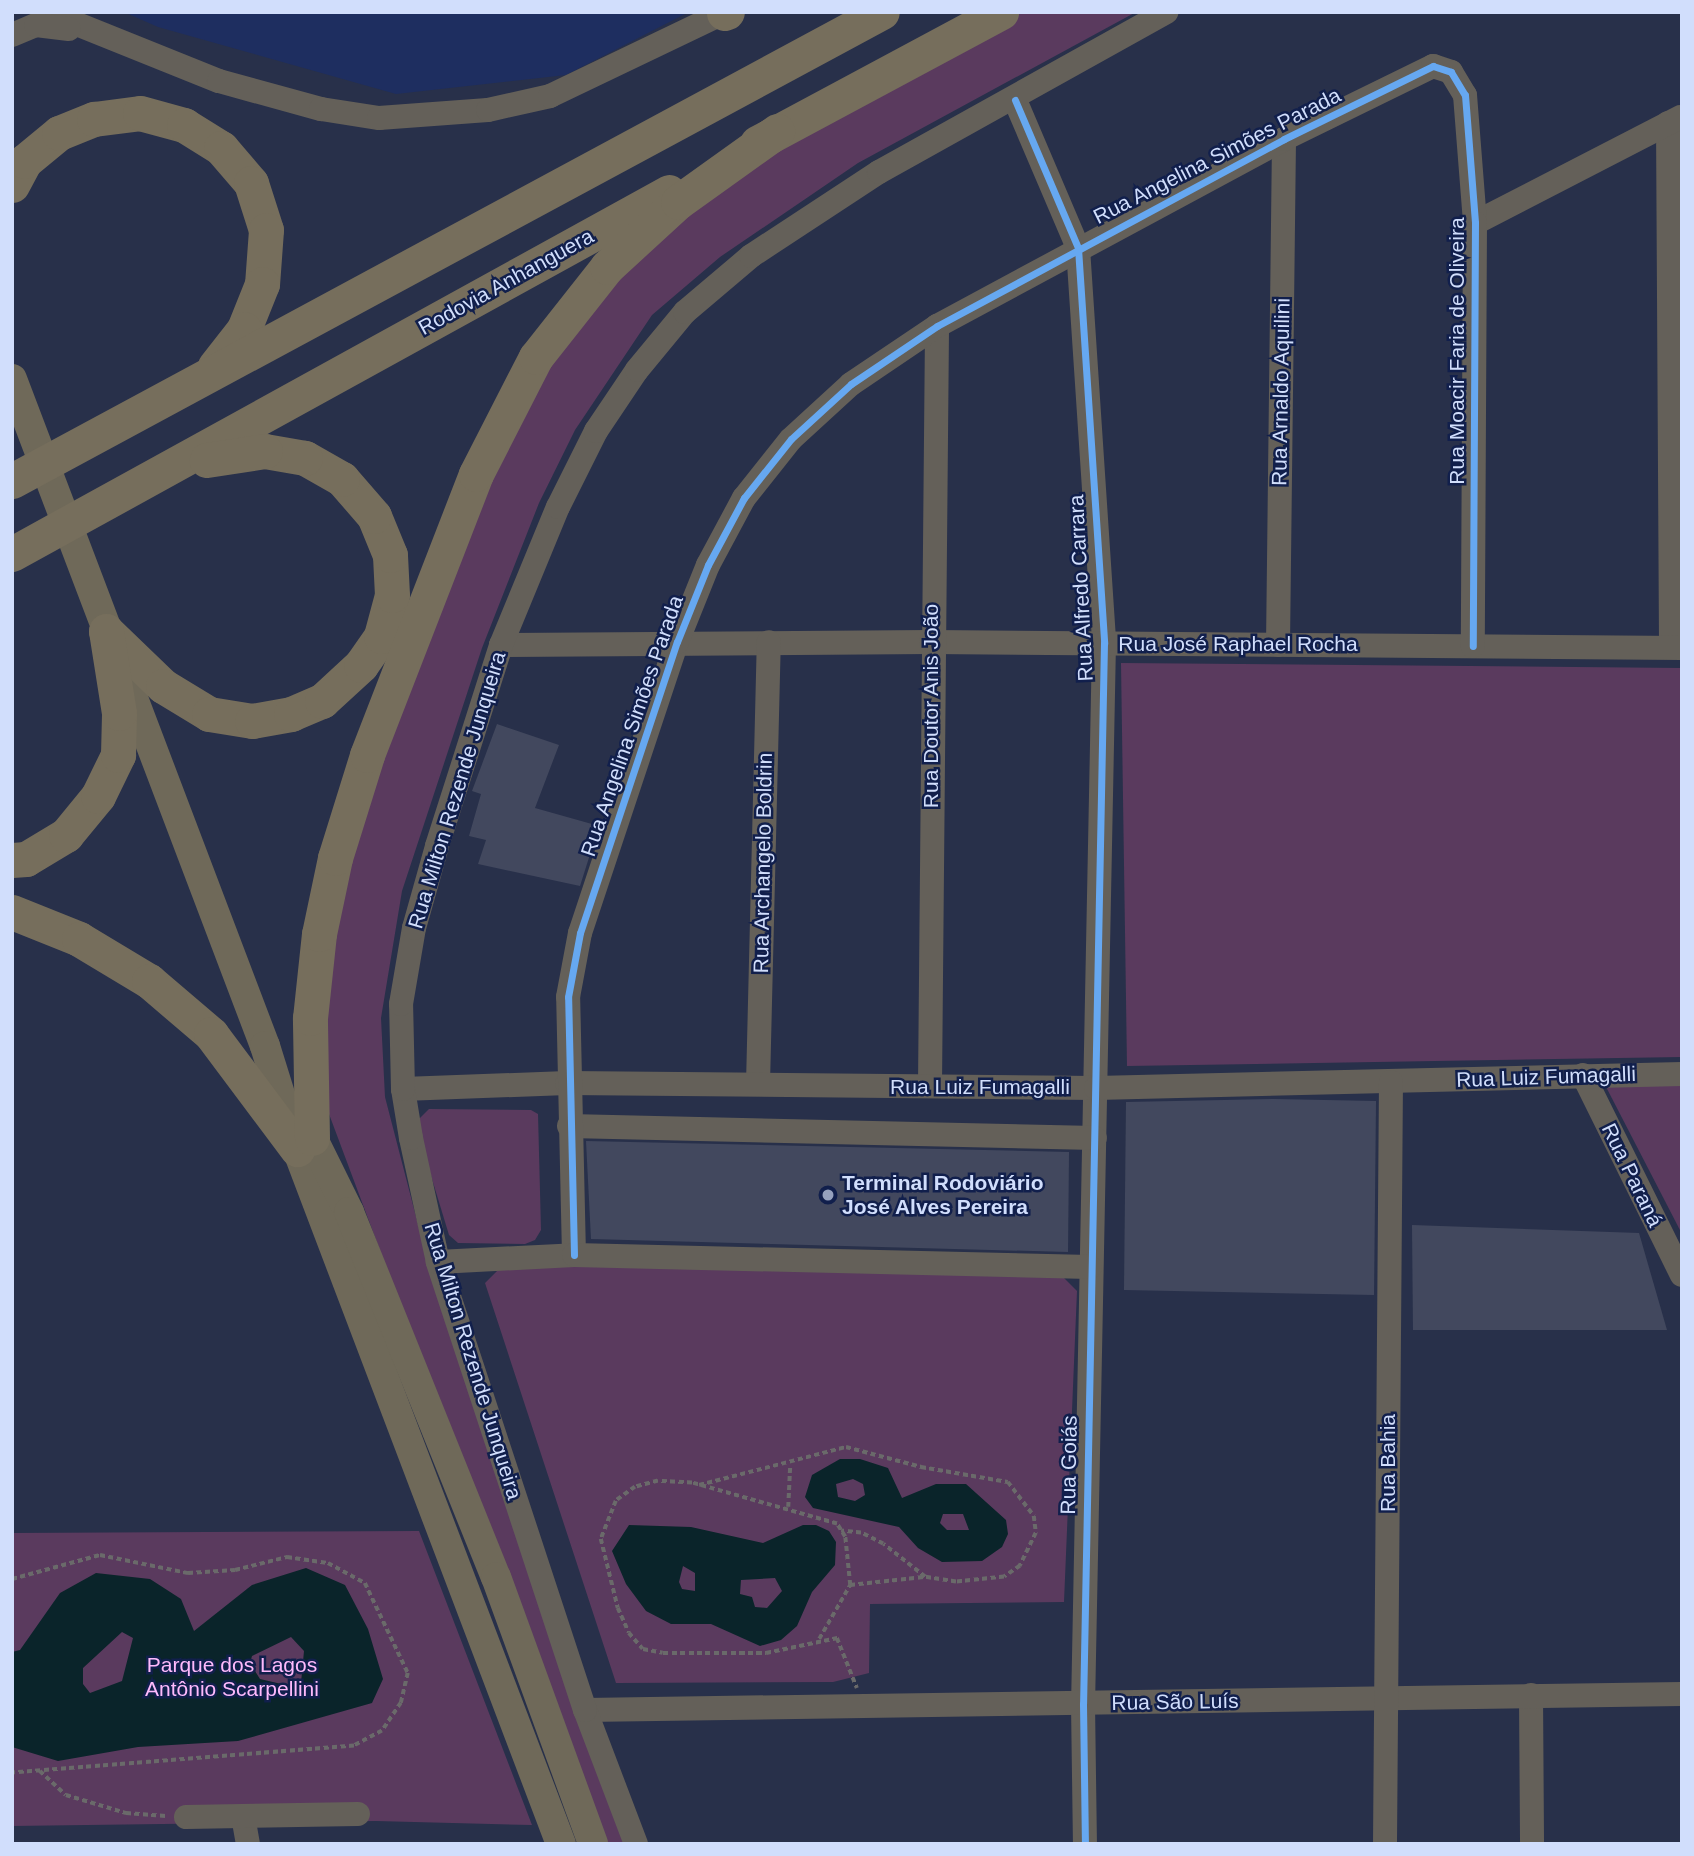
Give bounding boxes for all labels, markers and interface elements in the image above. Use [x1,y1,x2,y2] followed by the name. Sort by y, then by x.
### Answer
[1089,82,1345,230] street label: Rua Angelina Simões Parada
[1444,217,1470,485] street label: Rua Moacir Faria de Oliveira
[414,223,598,341] street label: Rodovia Anhanguera
[1267,297,1295,487] street label: Rua Arnaldo Aquilini
[1063,494,1099,682] street label: Rua Alfredo Carrara
[575,592,689,860] street label: Rua Angelina Simões Parada
[918,603,944,809] street label: Rua Doutor Anis João
[1118,631,1358,657] street label: Rua José Raphael Rocha
[403,648,511,932] street label: Rua Milton Rezende Junqueira
[748,752,778,974] street label: Rua Archangelo Boldrin
[1456,1061,1636,1093] street label: Rua Luiz Fumagalli
[890,1074,1070,1100] street label: Rua Luiz Fumagalli
[1596,1119,1668,1231] street label: Rua Paraná
[842,1170,1043,1220] place label: Terminal Rodoviário José Alves Pereira
[820,1187,836,1203] marker: Terminal Rodoviário José Alves Pereira
[419,1219,527,1503] street label: Rua Milton Rezende Junqueira
[1375,1414,1401,1512] street label: Rua Bahia
[1056,1415,1082,1515] street label: Rua Goiás
[145,1652,319,1702] park label: Parque dos Lagos Antônio Scarpellini
[1111,1688,1239,1716] street label: Rua São Luís

